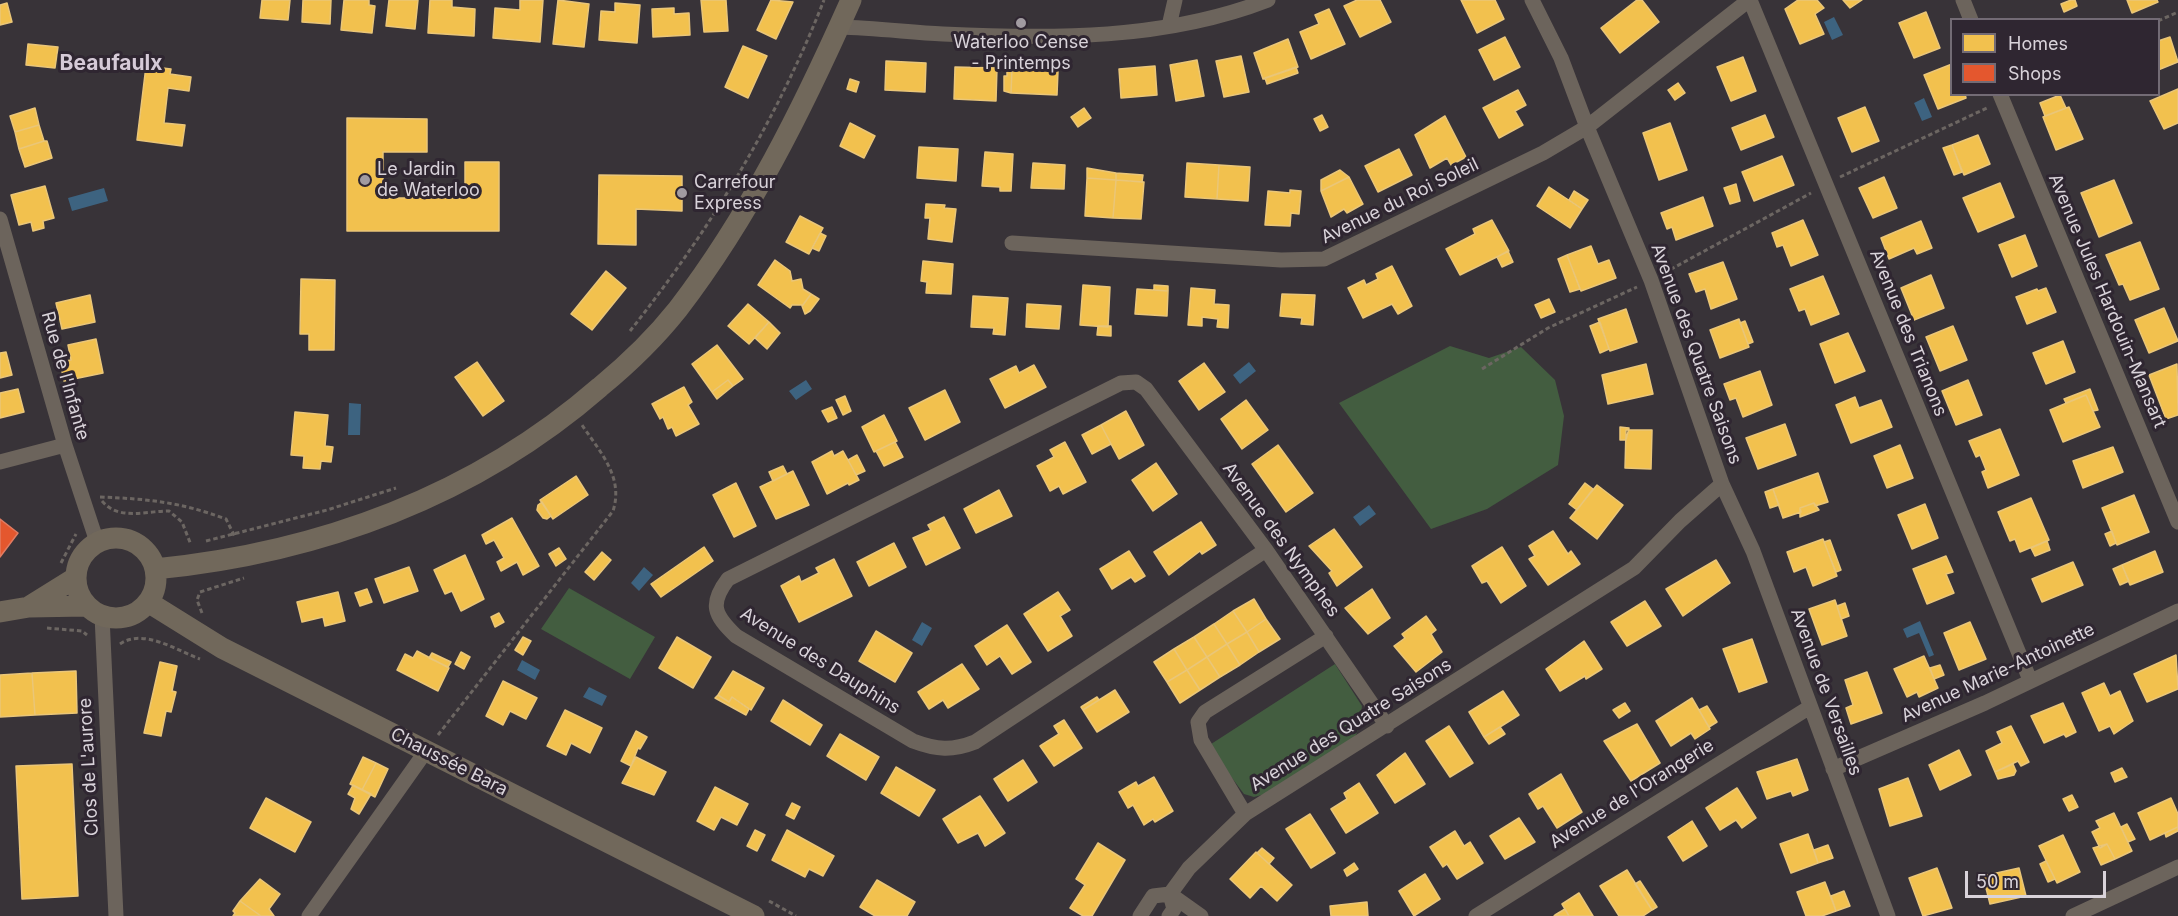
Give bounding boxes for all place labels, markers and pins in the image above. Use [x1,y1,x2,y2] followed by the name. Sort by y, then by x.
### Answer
[1014,16,1028,30] marker: Waterloo Cense - Printemps
[953,32,1089,74] place label: Waterloo Cense - Printemps
[377,159,480,201] place label: Le Jardin de Waterloo
[694,172,776,214] place label: Carrefour Express
[358,173,372,187] marker: Le Jardin de Waterloo
[675,186,689,200] marker: Carrefour Express

